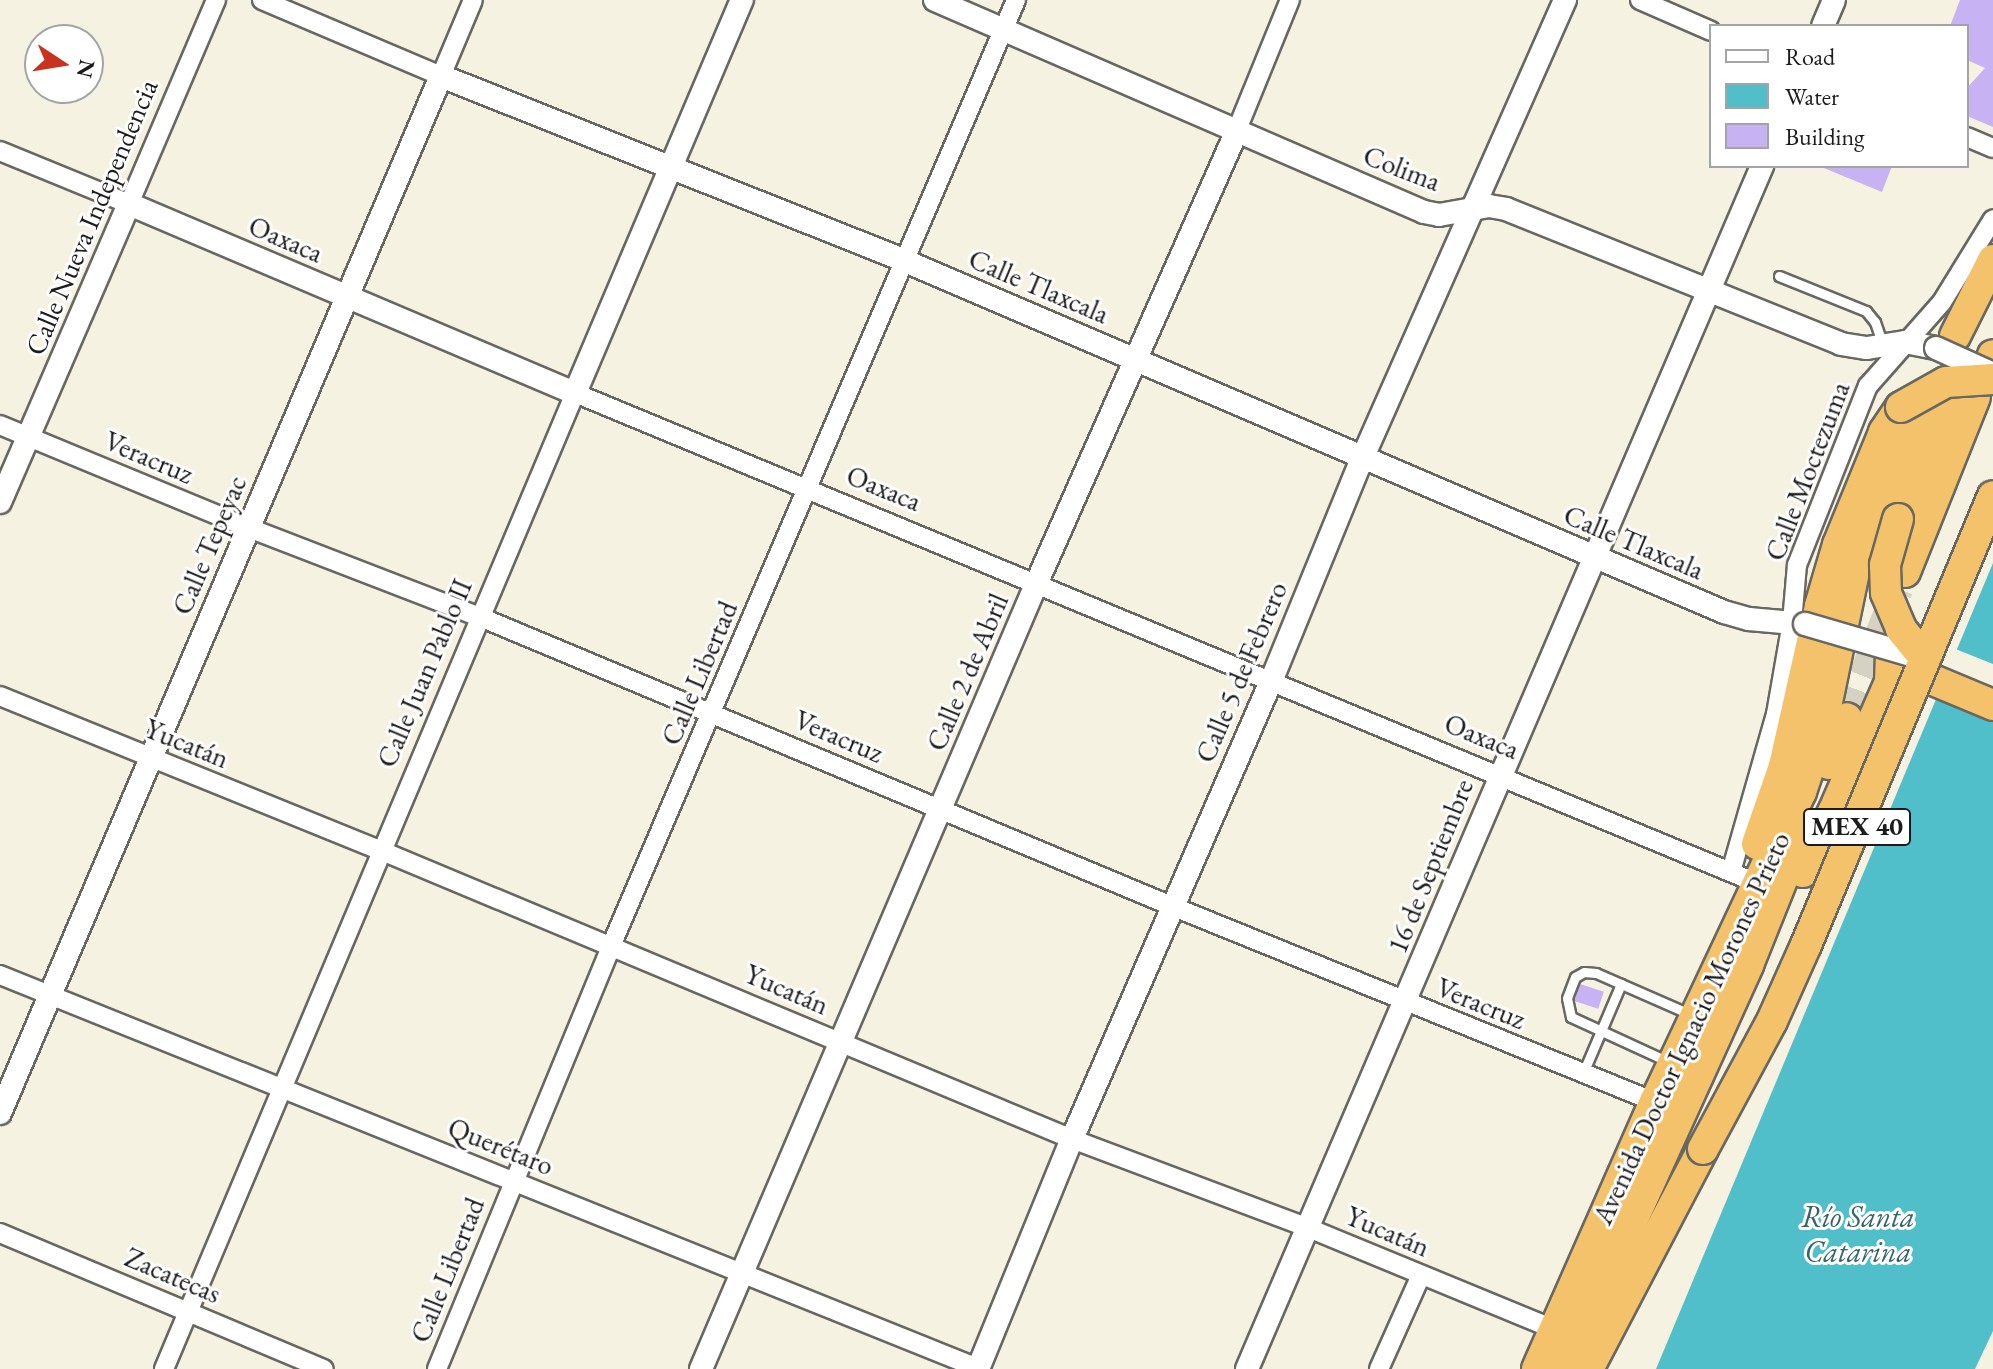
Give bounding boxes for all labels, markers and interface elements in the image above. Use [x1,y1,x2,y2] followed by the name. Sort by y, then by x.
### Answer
[24,24,104,104] north arrow
[1709,24,1969,168] legend
[1785,41,1835,72] text: Road
[70,57,102,80] text: N
[18,74,164,360] street label: Calle Nueva Independencia
[1785,81,1839,112] text: Water
[1785,121,1865,152] text: Building
[1359,138,1445,198] street label: Colima
[244,208,328,270] street label: Oaxaca
[964,241,1114,331] street label: Calle Tlaxcala
[1757,377,1857,565] street label: Calle Moctezuma
[100,423,198,491] street label: Veracruz
[842,458,926,518] street label: Oaxaca
[165,470,253,620] street label: Calle Tepeyac
[1559,497,1709,587] street label: Calle Tlaxcala
[369,574,479,772] street label: Calle Juan Pablo II
[1188,577,1294,767] street label: Calle 5 de Febrero
[919,588,1015,756] street label: Calle 2 de Abril
[654,596,744,750] street label: Calle Libertad
[790,702,888,770] street label: Veracruz
[1440,706,1524,766] street label: Oaxaca
[140,711,234,775] street label: Yucatán
[1380,774,1480,958] street label: 16 de Septiembre
[1803,805,1911,849] road number: MEX 40
[1585,826,1797,1230] street label: Avenida Doctor Ignacio Morones Prieto
[740,956,834,1022] street label: Yucatán
[1432,970,1530,1036] street label: Veracruz
[443,1110,559,1182] street label: Querétaro
[403,1193,491,1347] street label: Calle Libertad
[1341,1198,1435,1264] street label: Yucatán
[1801,1199,1915,1270] water label: Río Santa Catarina
[120,1240,226,1310] street label: Zacatecas

